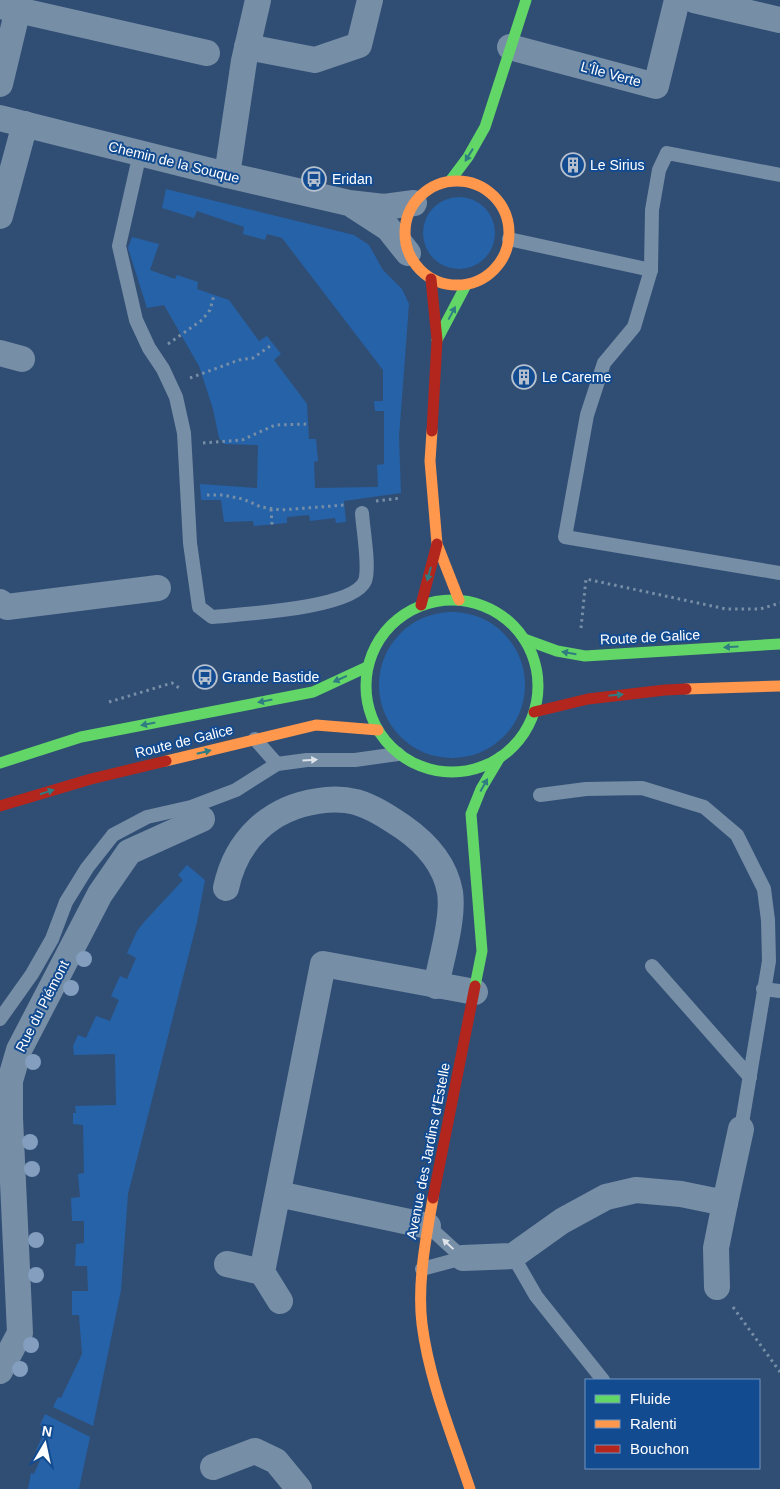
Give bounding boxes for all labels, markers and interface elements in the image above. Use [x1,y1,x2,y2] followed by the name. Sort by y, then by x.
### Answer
[579,58,643,90] street label: L'Île Verte
[107,138,241,186] street label: Chemin de la Souque
[464,148,474,161] one-way arrow
[560,152,586,178] building icon: Le Sirius
[590,157,644,173] place label: Le Sirius
[301,166,327,192] bus stop icon: Eridan
[332,171,372,187] place label: Eridan
[448,305,456,320] one-way arrow
[511,364,537,390] building icon: Le Careme
[542,369,611,385] place label: Le Careme
[424,567,432,582] one-way arrow
[599,626,701,648] street label: Route de Galice
[723,644,739,652] one-way arrow
[561,648,577,656] one-way arrow
[192,664,218,690] bus stop icon: Grande Bastide
[222,669,319,685] place label: Grande Bastide
[333,676,347,684] one-way arrow
[608,691,624,699] one-way arrow
[258,697,273,705] one-way arrow
[140,720,155,728] one-way arrow
[133,721,235,761] street label: Route de Galice
[196,748,211,756] one-way arrow
[302,756,318,764] one-way arrow
[479,778,488,791] one-way arrow
[39,788,54,796] one-way arrow
[12,958,72,1054] street label: Rue du Piémont
[403,1061,453,1241] street label: Avenue des Jardins d’Estelle
[443,1238,455,1250] one-way arrow
[585,1379,760,1469] legend
[630,1390,671,1407] text: Fluide
[630,1415,677,1432] text: Ralenti
[20,1419,70,1469] north arrow
[41,1422,53,1440] text: N
[630,1440,689,1457] text: Bouchon

